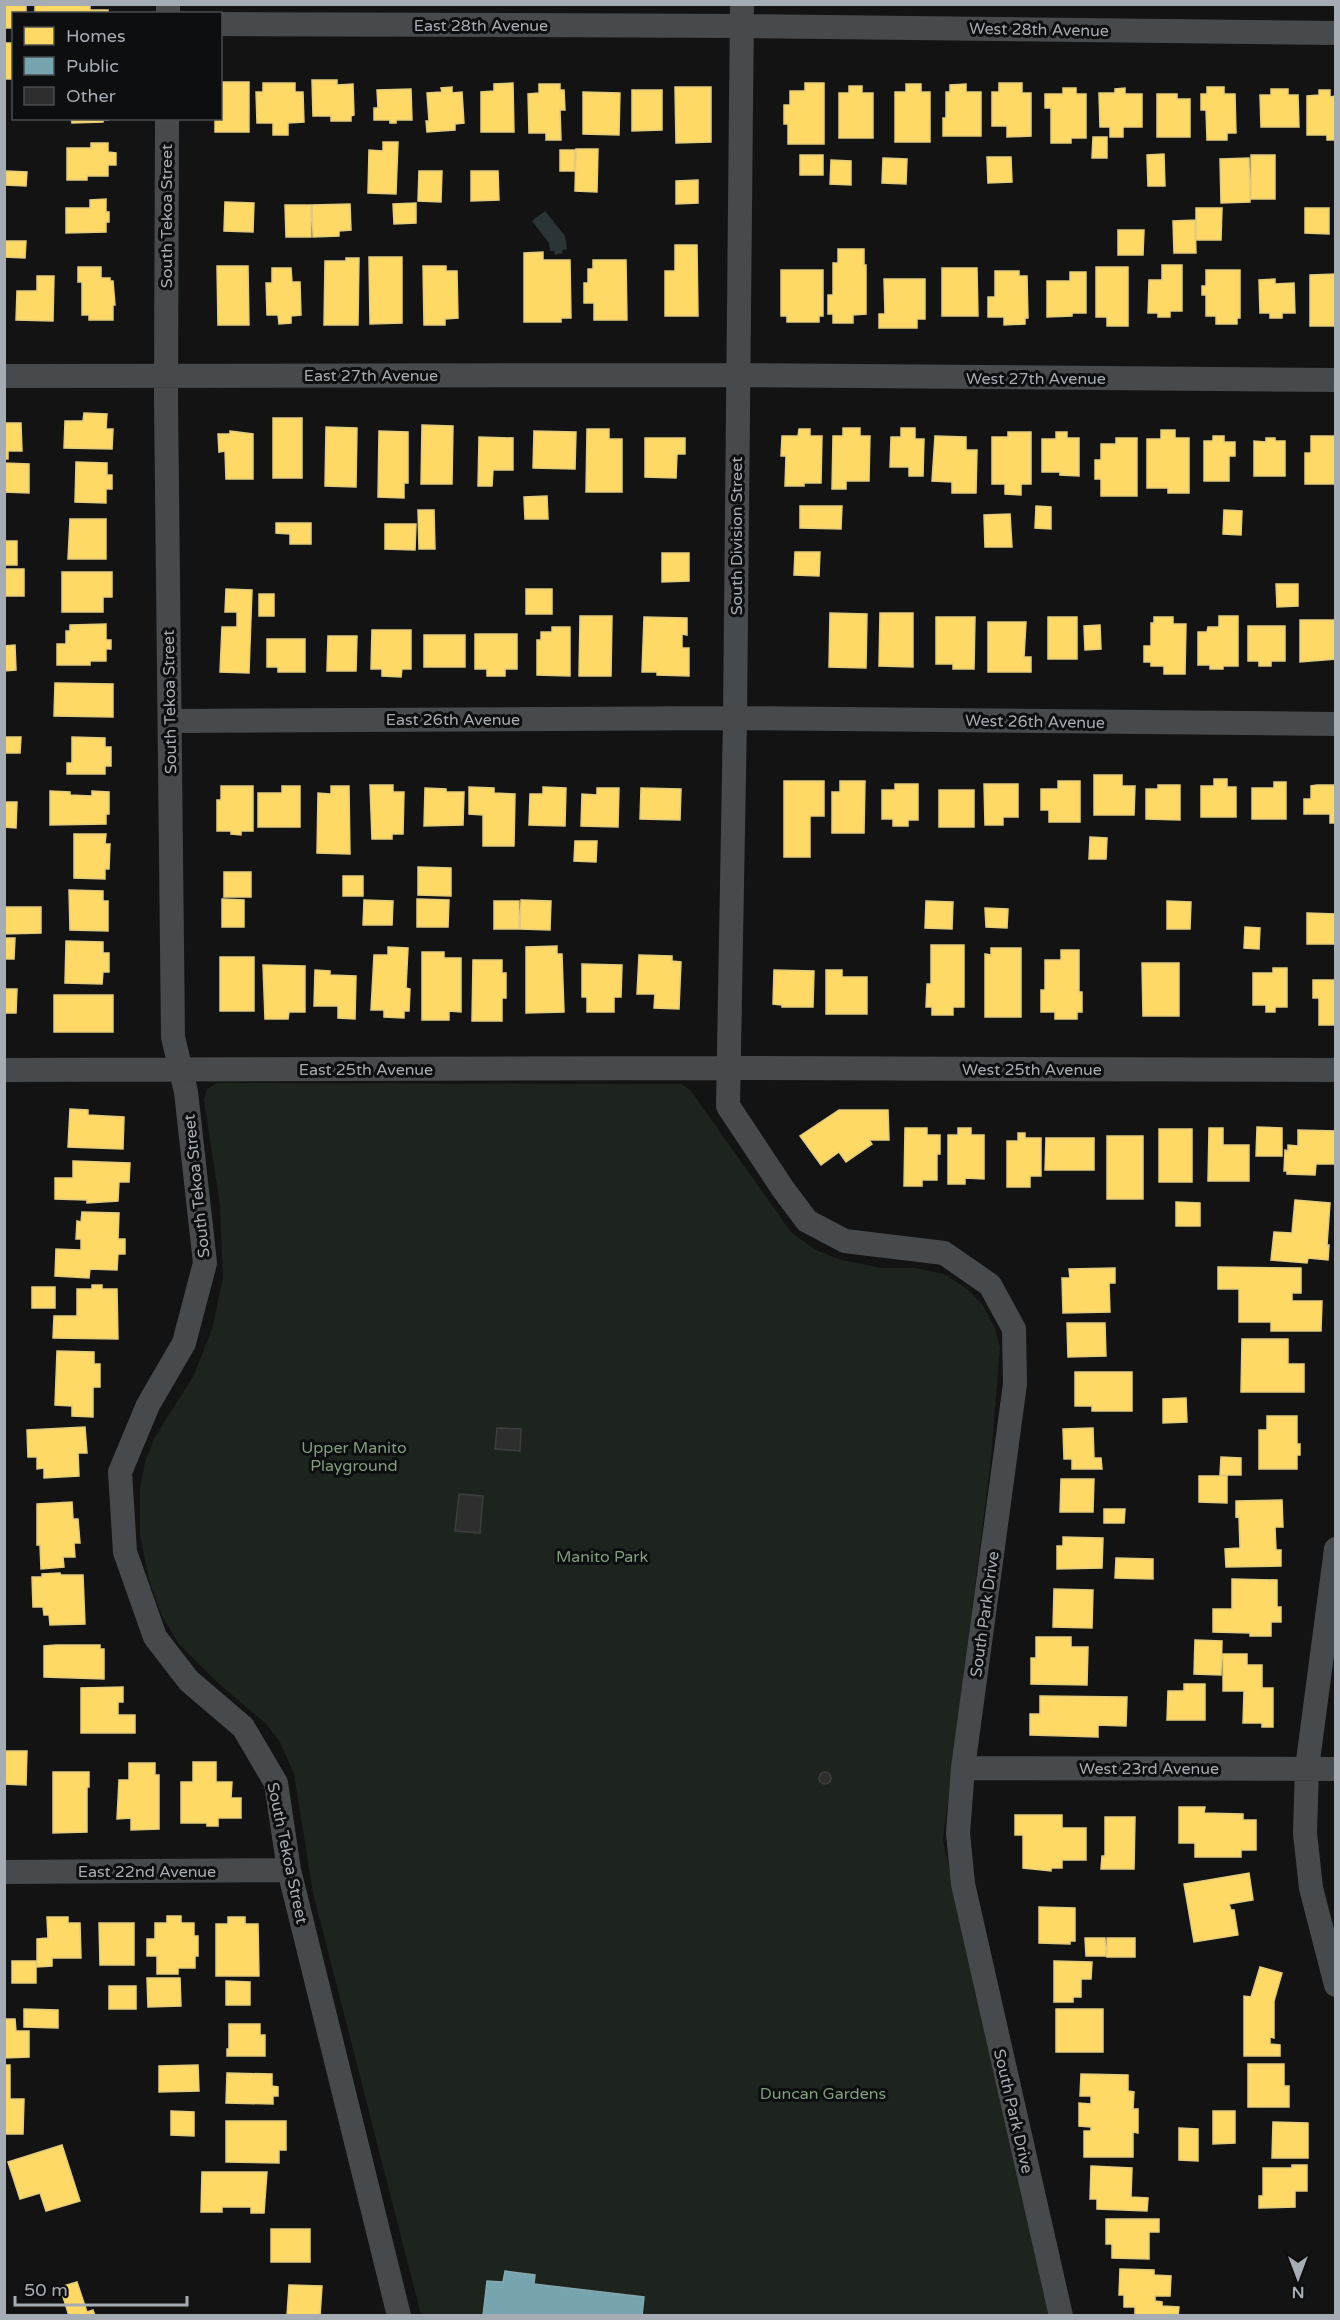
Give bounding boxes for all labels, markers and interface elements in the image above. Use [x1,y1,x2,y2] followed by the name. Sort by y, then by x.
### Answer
[12,12,222,120] legend
[414,16,548,36] street label: East 28th Avenue
[969,19,1109,41] street label: West 28th Avenue
[66,25,126,47] text: Homes
[66,55,119,77] text: Public
[66,85,116,107] text: Other
[157,144,177,288] street label: South Tekoa Street
[304,366,438,386] street label: East 27th Avenue
[966,369,1106,389] street label: West 27th Avenue
[727,457,747,615] street label: South Division Street
[159,630,181,774] street label: South Tekoa Street
[386,710,520,730] street label: East 26th Avenue
[965,711,1105,733] street label: West 26th Avenue
[299,1060,433,1080] street label: East 25th Avenue
[962,1060,1102,1080] street label: West 25th Avenue
[180,1113,214,1259] street label: South Tekoa Street
[301,1438,407,1476] park label: Upper Manito Playground
[556,1547,648,1567] park label: Manito Park
[966,1550,1004,1678] street label: South Park Drive
[1079,1759,1219,1779] street label: West 23rd Avenue
[262,1781,312,1926] street label: South Tekoa Street
[78,1862,216,1882] street label: East 22nd Avenue
[989,2047,1037,2175] street label: South Park Drive
[760,2084,886,2104] park label: Duncan Gardens
[1268,2248,1328,2308] north arrow
[15,2269,188,2307] scale bar
[24,2279,68,2301] text: 50 m
[1292,2282,1304,2302] text: N

